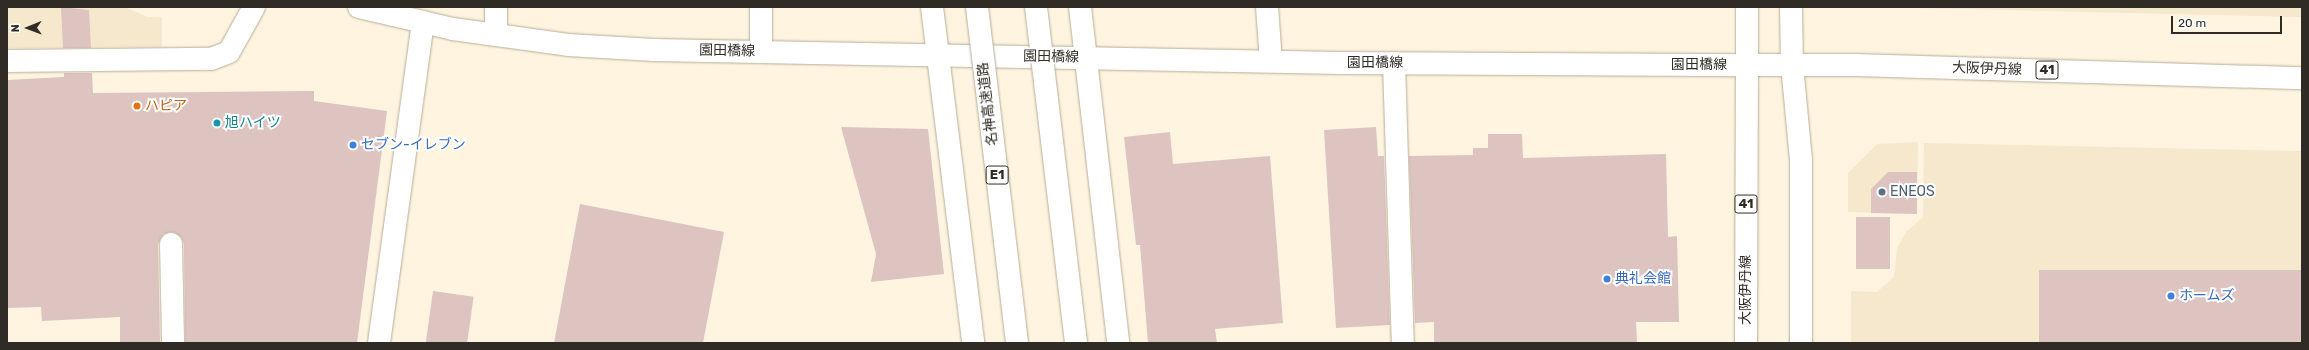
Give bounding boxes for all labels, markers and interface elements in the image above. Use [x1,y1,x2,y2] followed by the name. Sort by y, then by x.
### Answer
[8,8,48,48] north arrow
[2173,8,2284,34] scale bar
[2178,16,2206,30] text: 20 m
[9,24,22,32] text: N
[699,42,755,60] street label: 園田橋線
[1023,48,1079,66] street label: 園田橋線
[1347,55,1403,71] street label: 園田橋線
[1671,57,1727,73] street label: 園田橋線
[1952,59,2022,79] street label: 大阪伊丹線
[2035,59,2059,81] road number: 41
[975,61,1001,147] street label: 名神高速道路
[145,98,187,114] place label: ハピア
[132,101,142,111] marker: ハピア
[225,115,281,131] place label: 旭ハイツ
[212,118,222,128] marker: 旭ハイツ
[361,137,466,153] place label: セブン-イレブン
[348,140,358,150] marker: セブン-イレブン
[985,164,1009,186] road number: E1
[1890,184,1935,200] place label: ENEOS
[1877,187,1887,197] marker: ENEOS
[1734,193,1758,215] road number: 41
[1738,255,1754,325] street label: 大阪伊丹線
[1615,271,1671,287] place label: 典礼会館
[1602,274,1612,284] marker: 典礼会館
[2179,288,2235,304] place label: ホームズ
[2166,291,2176,301] marker: ホームズ

